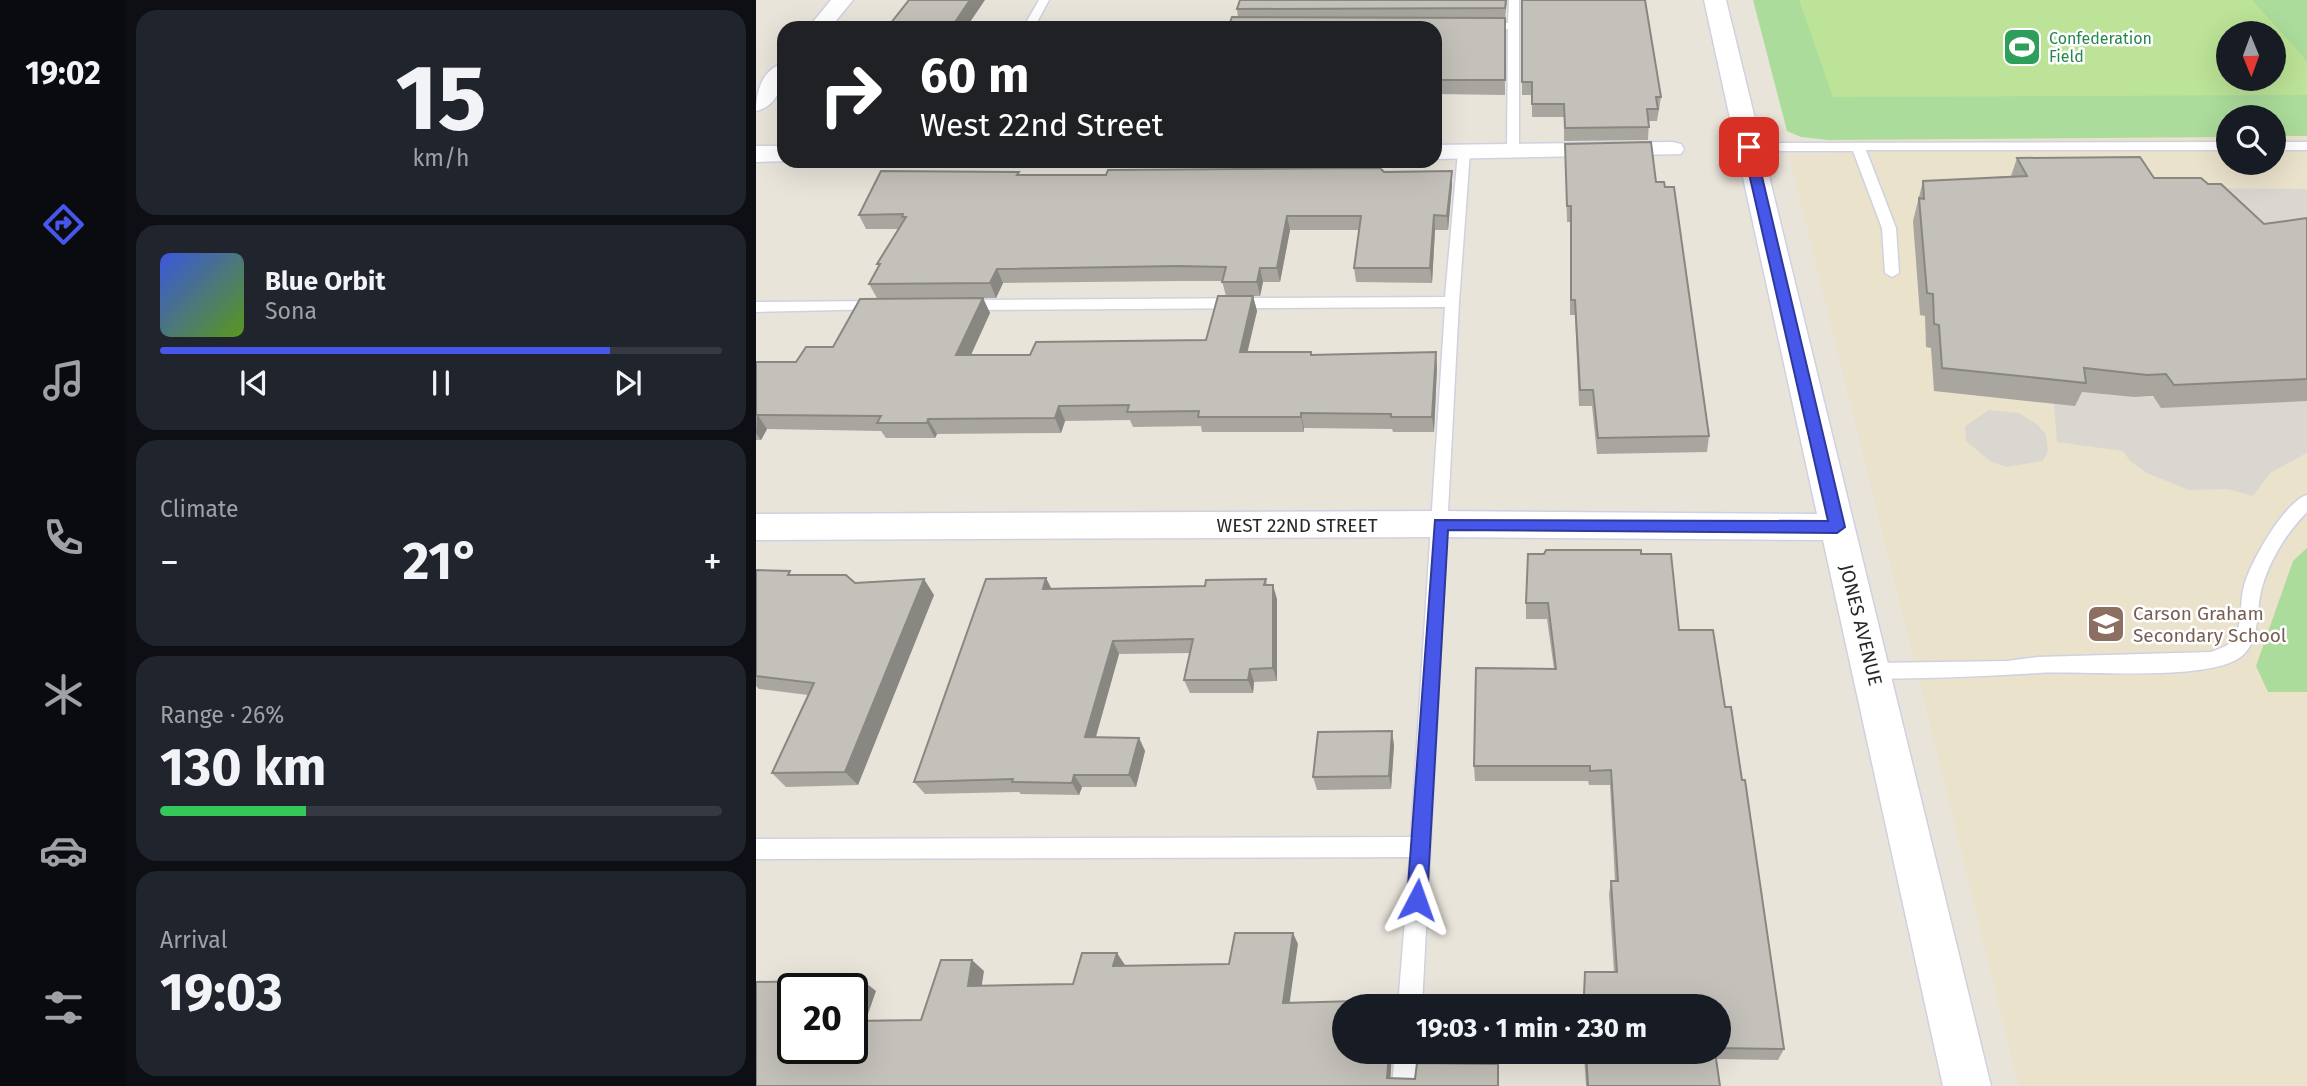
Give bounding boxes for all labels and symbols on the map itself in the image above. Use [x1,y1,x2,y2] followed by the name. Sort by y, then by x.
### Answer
[2216,21,2286,91] north arrow
[2001,26,2043,68] sports icon: Confederation Field
[2049,29,2152,66] place label: Confederation Field
[1719,117,1779,177] pin
[1217,514,1378,537] street label: WEST 22ND STREET
[1835,562,1887,688] street label: JONES AVENUE
[2133,602,2287,647] place label: Carson Graham Secondary School
[2085,603,2127,645] school or university icon: Carson Graham Secondary School
[1380,863,1454,937] position arrow
[777,973,868,1064] speed limit sign: 20

